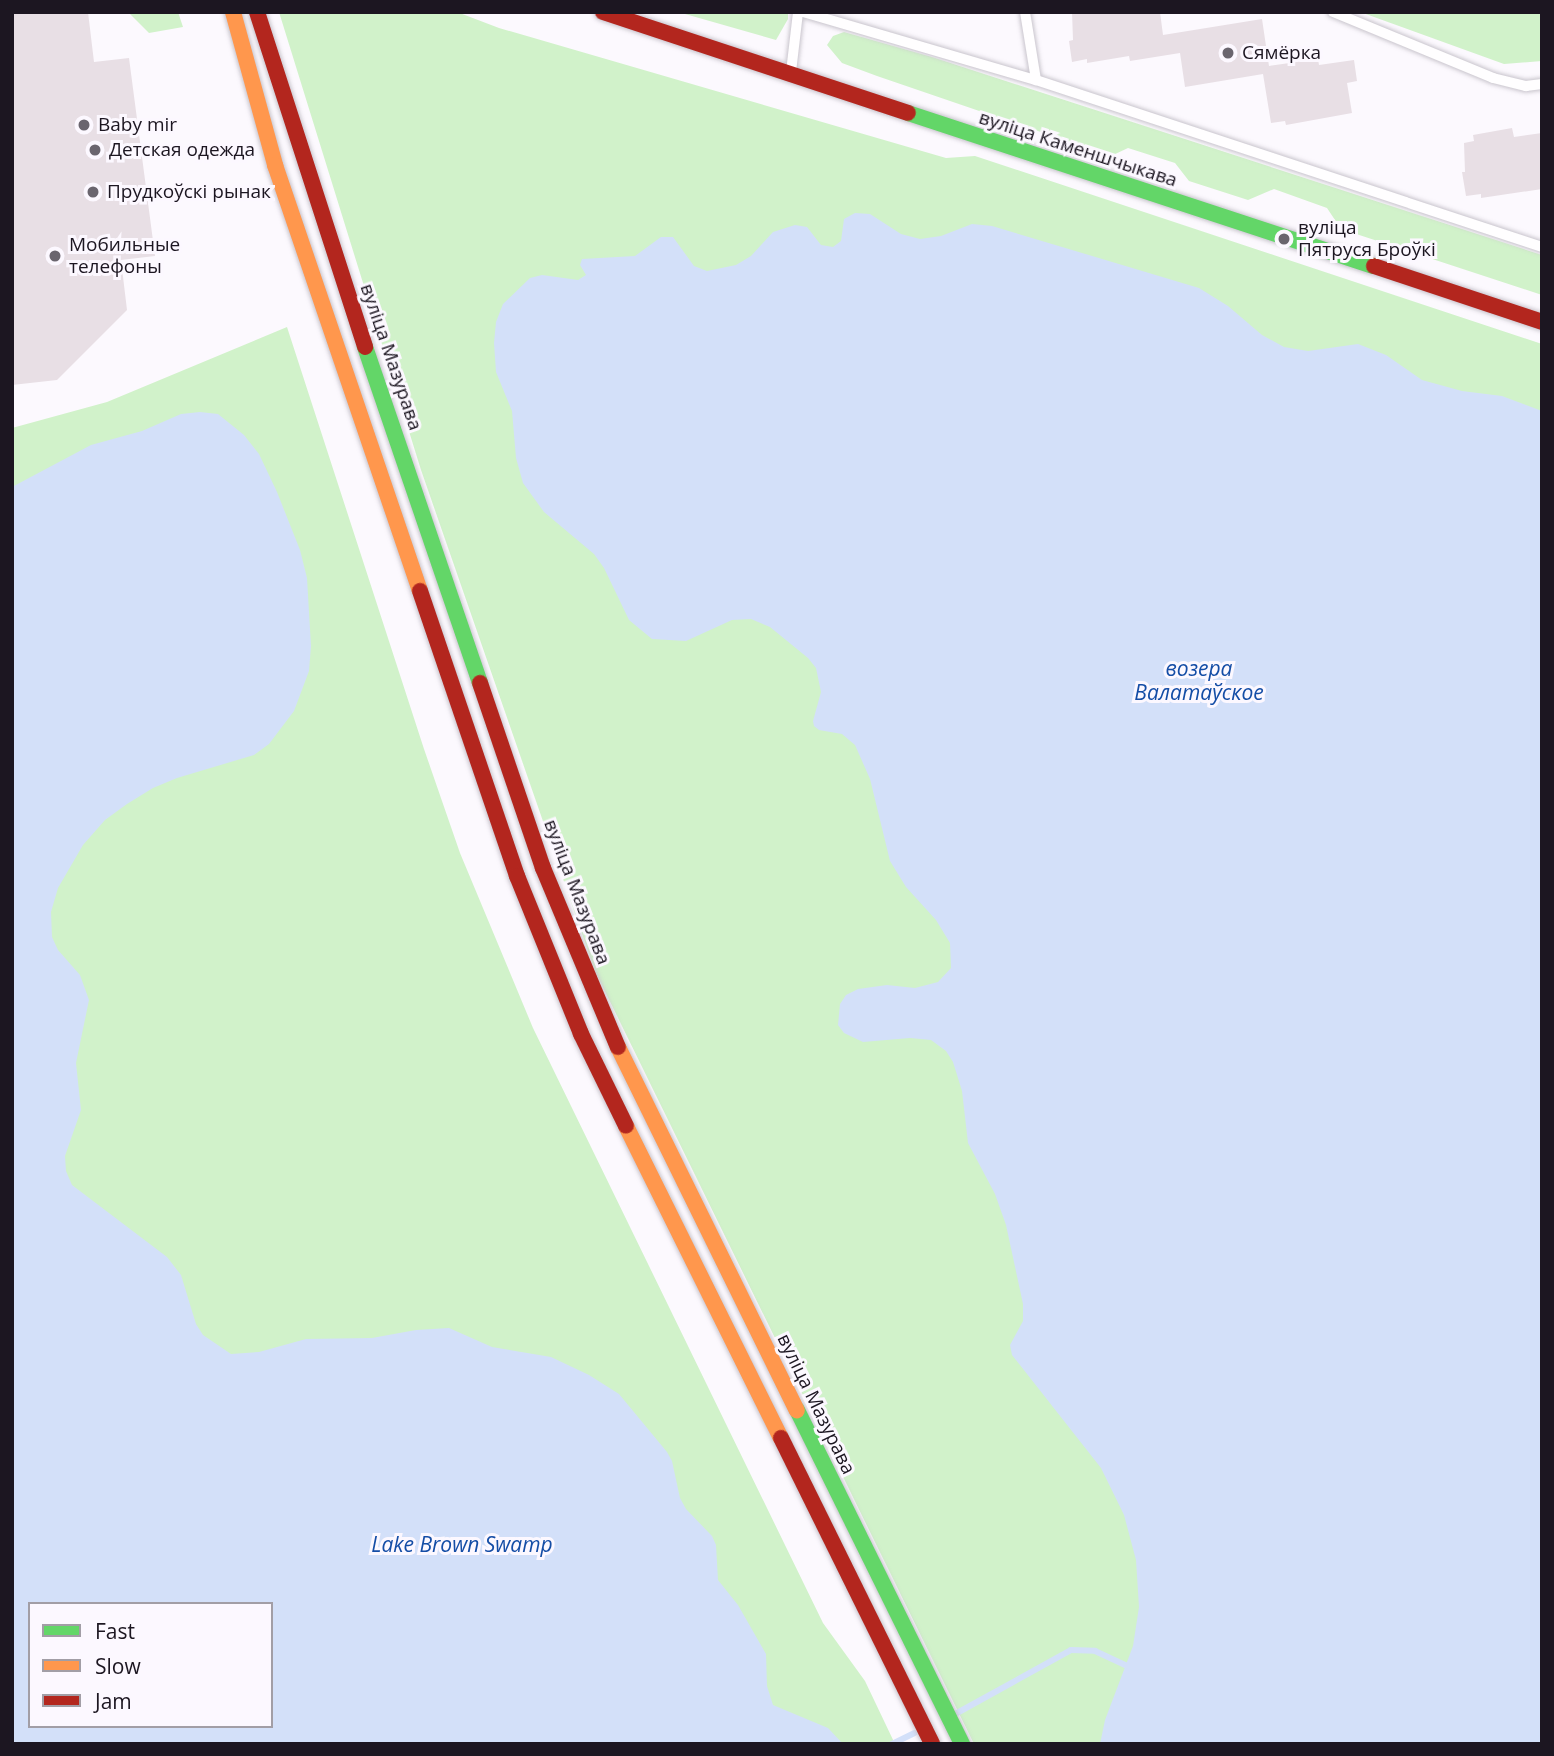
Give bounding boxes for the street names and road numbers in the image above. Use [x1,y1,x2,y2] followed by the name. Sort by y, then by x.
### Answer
[976,106,1180,192] street label: вуліца Каменшчыкава
[355,281,427,433] street label: вуліца Мазурава
[539,816,615,968] street label: вуліца Мазурава
[772,1330,860,1478] street label: вуліца Мазурава

